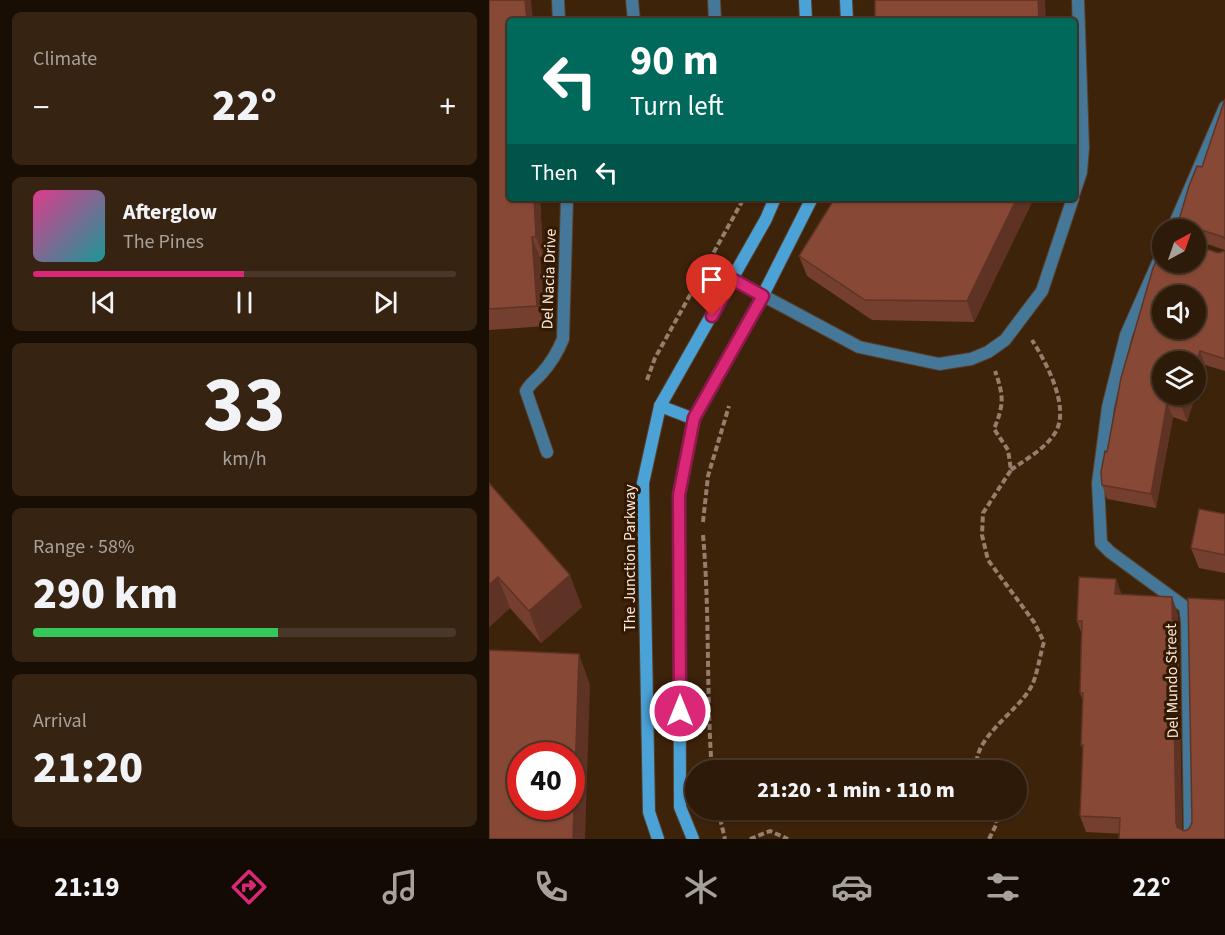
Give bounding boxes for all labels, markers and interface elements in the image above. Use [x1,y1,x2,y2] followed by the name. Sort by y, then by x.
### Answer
[630,31,719,91] text: 90 m
[531,42,609,120] icon: left
[33,45,97,73] text: Climate
[212,74,277,138] text: 22°
[33,84,49,131] text: −
[440,84,456,131] text: +
[630,87,724,126] text: Turn left
[590,156,623,189] icon: left
[531,157,578,189] text: Then
[123,196,217,228] text: Afterglow
[1152,219,1206,273] north arrow
[1152,219,1206,405] map controls
[123,228,204,256] text: The Pines
[536,228,562,330] street label: Del Nacia Drive
[686,254,737,316] pin
[695,263,728,296] icon: arrive
[1152,285,1206,339] button: sound
[87,286,120,319] icon: previous
[228,286,261,319] icon: pause
[369,286,402,319] icon: next
[203,350,286,461] text: 33
[1152,351,1206,405] button: layers
[222,445,267,473] text: km/h
[619,484,641,632] street label: The Junction Parkway
[33,533,134,561] text: Range · 58%
[33,562,178,626] text: 290 km
[1160,623,1184,739] street label: Del Mundo Street
[648,679,712,743] position arrow
[33,707,87,735] text: Arrival
[33,736,143,800] text: 21:20
[507,742,585,820] speed limit sign: 40
[757,774,955,806] text: 21:20 · 1 min · 110 m
[228,866,270,908] icon: directions
[379,866,421,908] icon: music
[530,866,572,908] icon: phone
[680,866,722,908] icon: climate
[831,866,873,908] icon: car
[982,866,1024,908] icon: filters
[54,868,119,907] text: 21:19
[1132,868,1171,907] text: 22°

